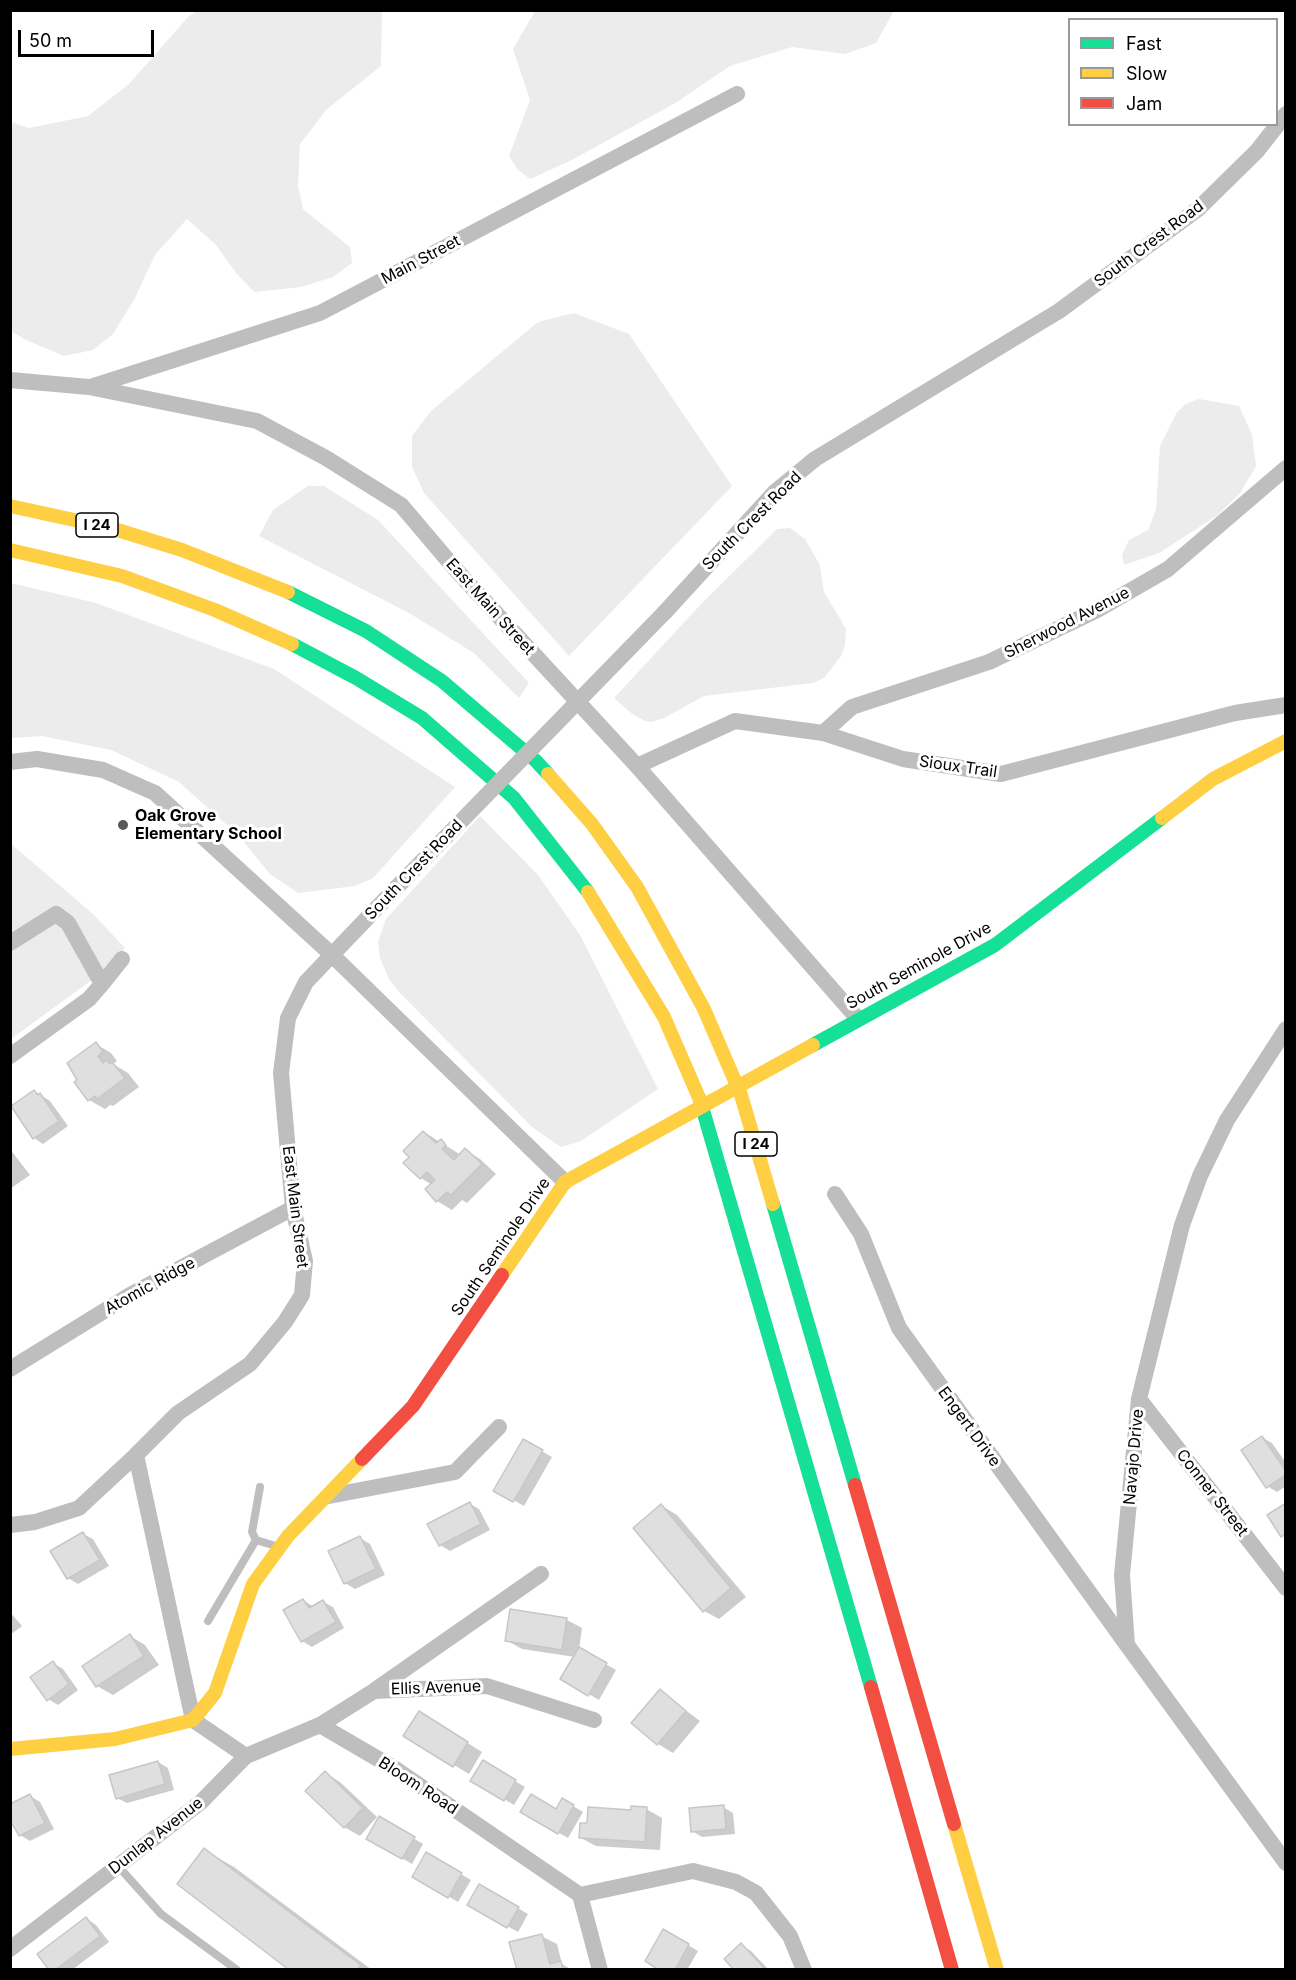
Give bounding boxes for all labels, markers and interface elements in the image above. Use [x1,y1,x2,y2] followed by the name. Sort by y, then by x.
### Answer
[21,18,158,56] scale bar
[1068,18,1278,126] legend
[29,30,72,51] text: 50 m
[1126,33,1162,54] text: Fast
[1126,63,1167,84] text: Slow
[1126,93,1162,114] text: Jam
[1090,197,1208,291] street label: South Crest Road
[378,231,464,289] street label: Main Street
[699,468,805,574] street label: South Crest Road
[76,513,118,537] road number: I 24
[442,555,538,659] street label: East Main Street
[1001,583,1133,663] street label: Sherwood Avenue
[918,752,998,782] street label: Sioux Trail
[135,806,282,844] place label: Oak Grove Elementary School
[361,816,467,924] street label: South Crest Road
[116,818,130,832] marker: Oak Grove Elementary School
[843,918,995,1014] street label: South Seminole Drive
[735,1132,777,1156] road number: I 24
[278,1145,312,1269] street label: East Main Street
[448,1174,554,1320] street label: South Seminole Drive
[102,1253,198,1319] street label: Atomic Ridge
[934,1383,1004,1471] street label: Engert Drive
[1120,1408,1148,1506] street label: Navajo Drive
[1172,1446,1252,1540] street label: Conner Street
[390,1677,482,1699] street label: Ellis Avenue
[375,1753,461,1819] street label: Bloom Road
[105,1793,207,1879] street label: Dunlap Avenue

